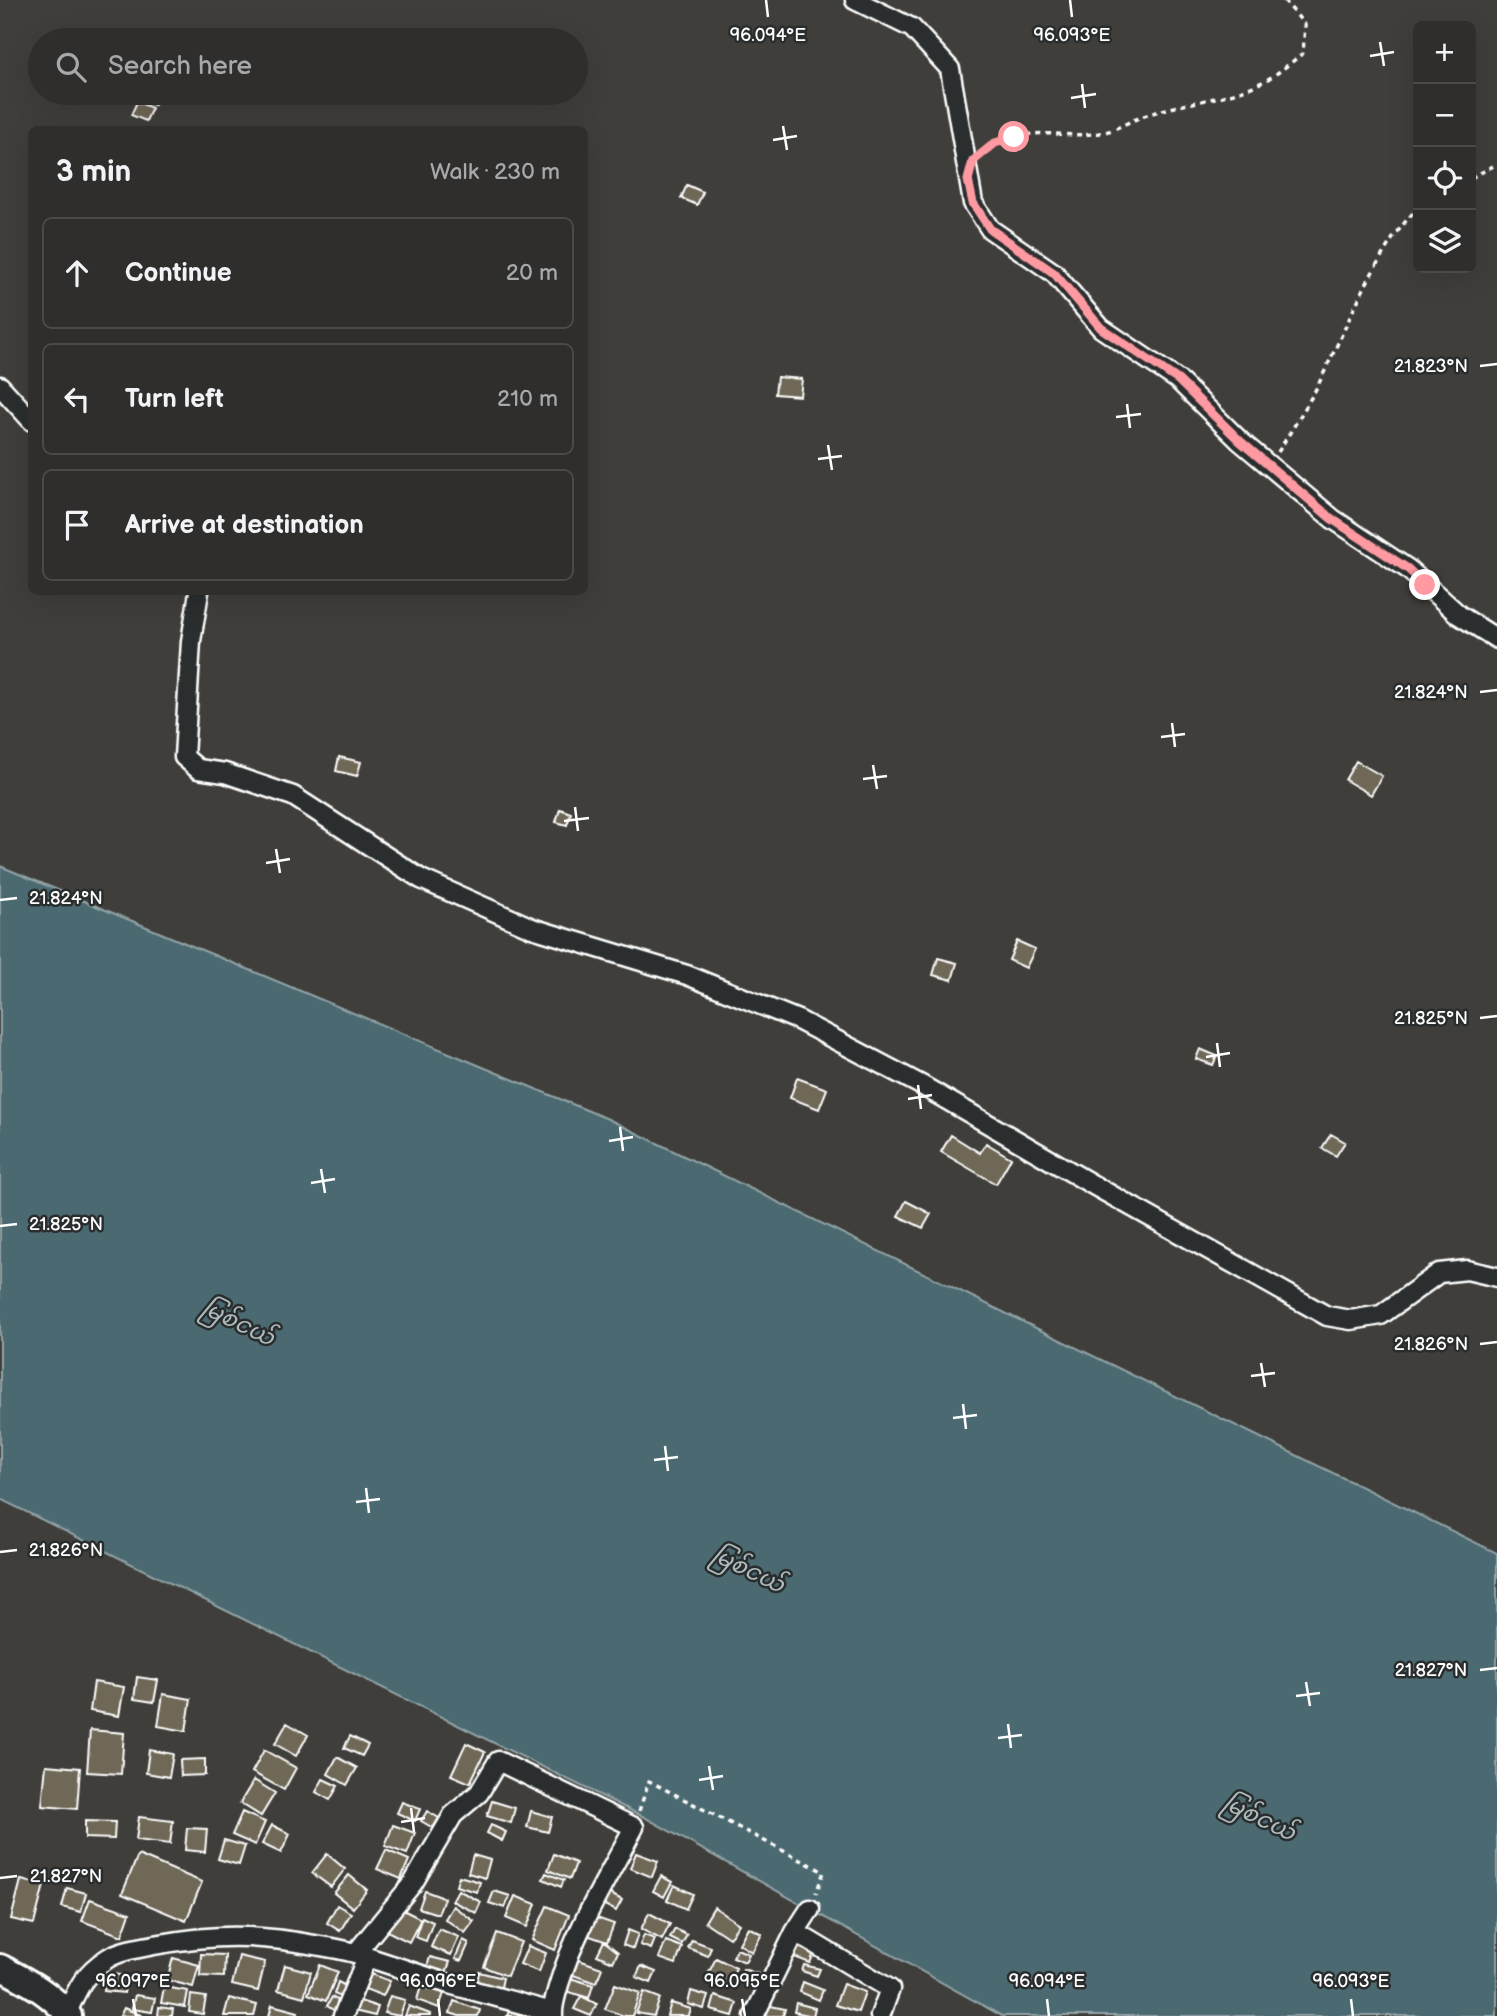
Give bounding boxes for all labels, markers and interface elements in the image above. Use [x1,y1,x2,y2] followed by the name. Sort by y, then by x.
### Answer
[1413,21,1476,273] map controls
[1413,21,1476,84] button: +
[730,25,806,46] text: 96.094°E
[1034,25,1111,46] text: 96.093°E
[28,28,588,105] search box
[52,48,90,86] icon: search
[108,51,252,82] text: Search here
[1413,84,1476,147] button: −
[998,121,1029,152] route start
[1413,147,1476,210] button: locate
[56,154,131,190] text: 3 min
[430,158,560,186] text: Walk · 230 m
[1413,210,1476,273] button: layers
[58,254,96,292] icon: ahead
[125,258,232,289] text: Continue
[506,259,558,287] text: 20 m
[1394,356,1468,377] text: 21.823°N
[58,380,96,418] icon: left
[125,384,224,415] text: Turn left
[497,385,558,413] text: 210 m
[58,506,96,544] icon: arrive
[125,510,364,541] text: Arrive at destination
[1409,569,1440,600] route end
[1394,682,1468,703] text: 21.824°N
[29,888,103,909] text: 21.824°N
[1394,1008,1468,1029] text: 21.825°N
[29,1214,103,1235] text: 21.825°N
[195,1291,282,1357] water label: မြစ်ငယ်
[1394,1334,1468,1355] text: 21.826°N
[705,1538,792,1604] water label: မြစ်ငယ်
[29,1540,103,1561] text: 21.826°N
[1395,1660,1467,1681] text: 21.827°N
[1216,1786,1303,1852] water label: မြစ်ငယ်
[30,1866,102,1887] text: 21.827°N
[96,1971,171,1992] text: 96.097°E
[400,1971,476,1992] text: 96.096°E
[704,1971,780,1992] text: 96.095°E
[1009,1971,1085,1992] text: 96.094°E
[1313,1971,1390,1992] text: 96.093°E

